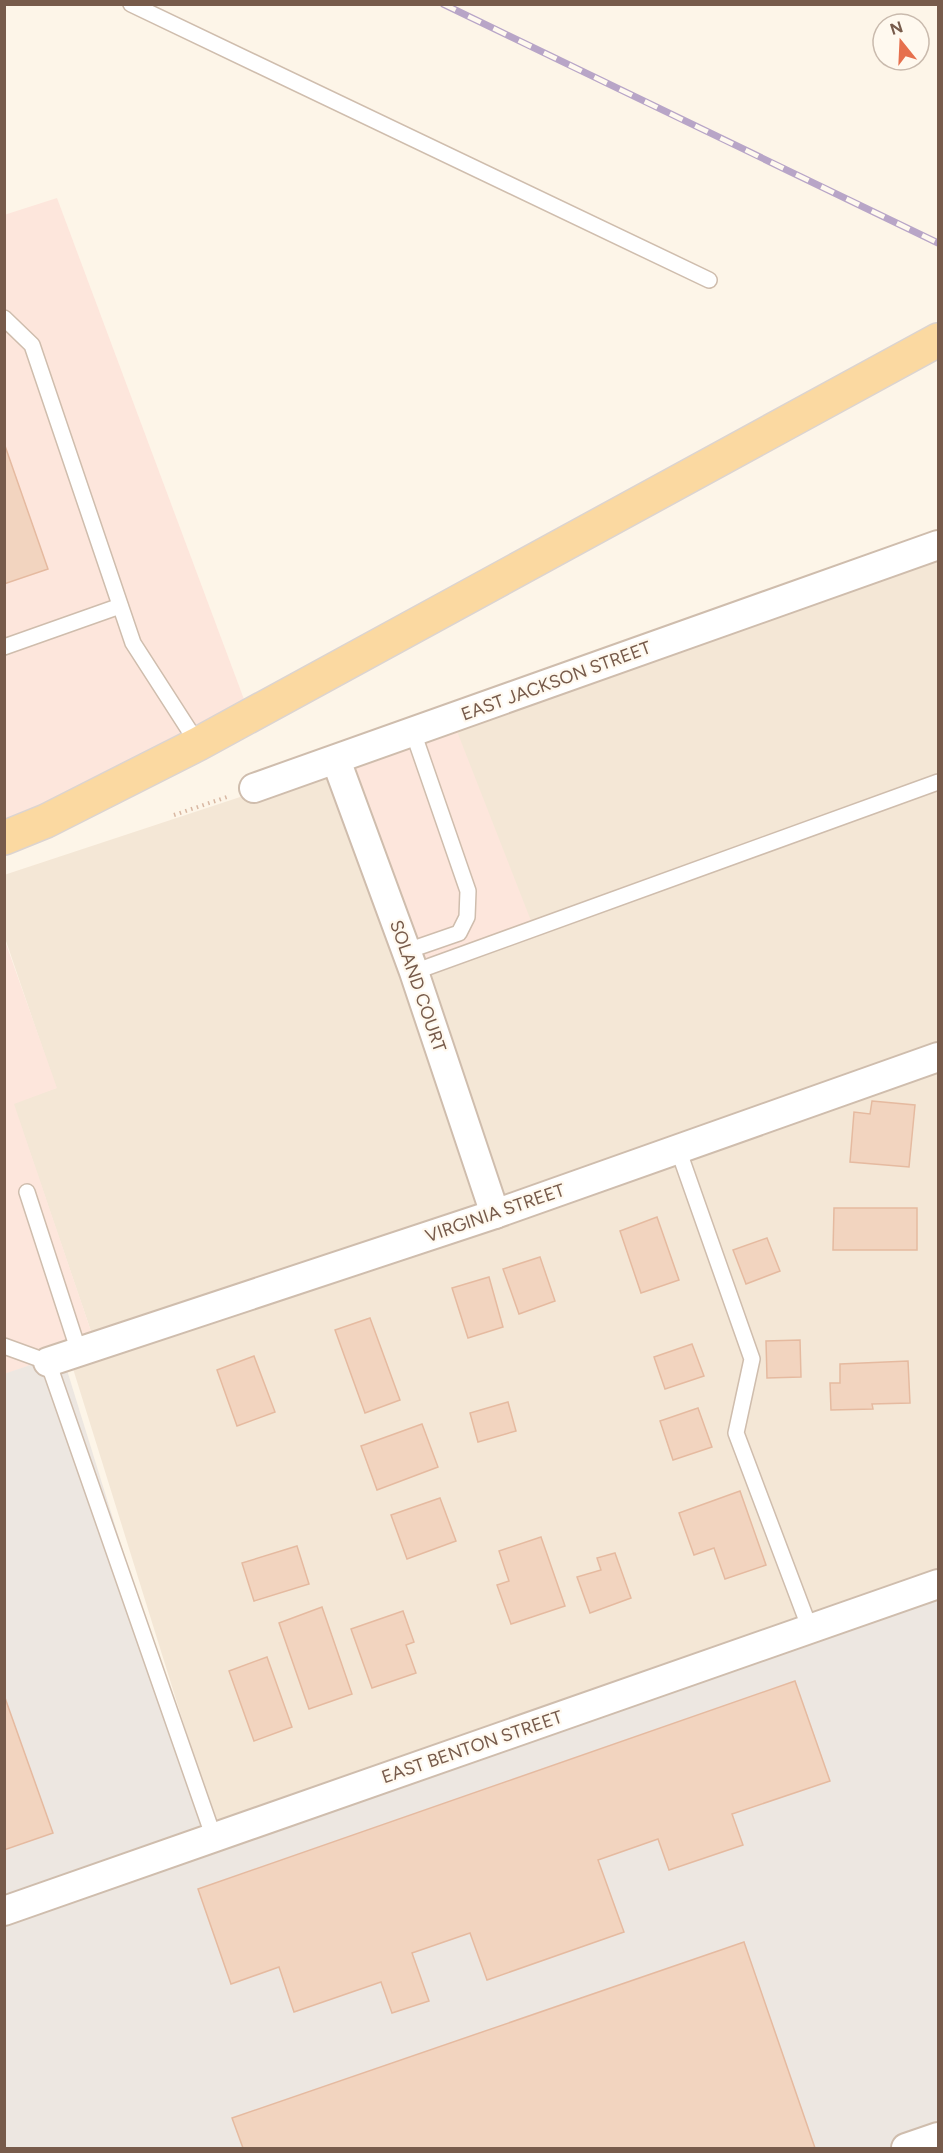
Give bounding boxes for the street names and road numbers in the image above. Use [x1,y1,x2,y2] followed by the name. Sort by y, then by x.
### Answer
[458,636,654,726] street label: EAST JACKSON STREET
[385,917,451,1055] street label: SOLAND COURT
[422,1179,568,1247] street label: VIRGINIA STREET
[379,1706,565,1788] street label: EAST BENTON STREET

